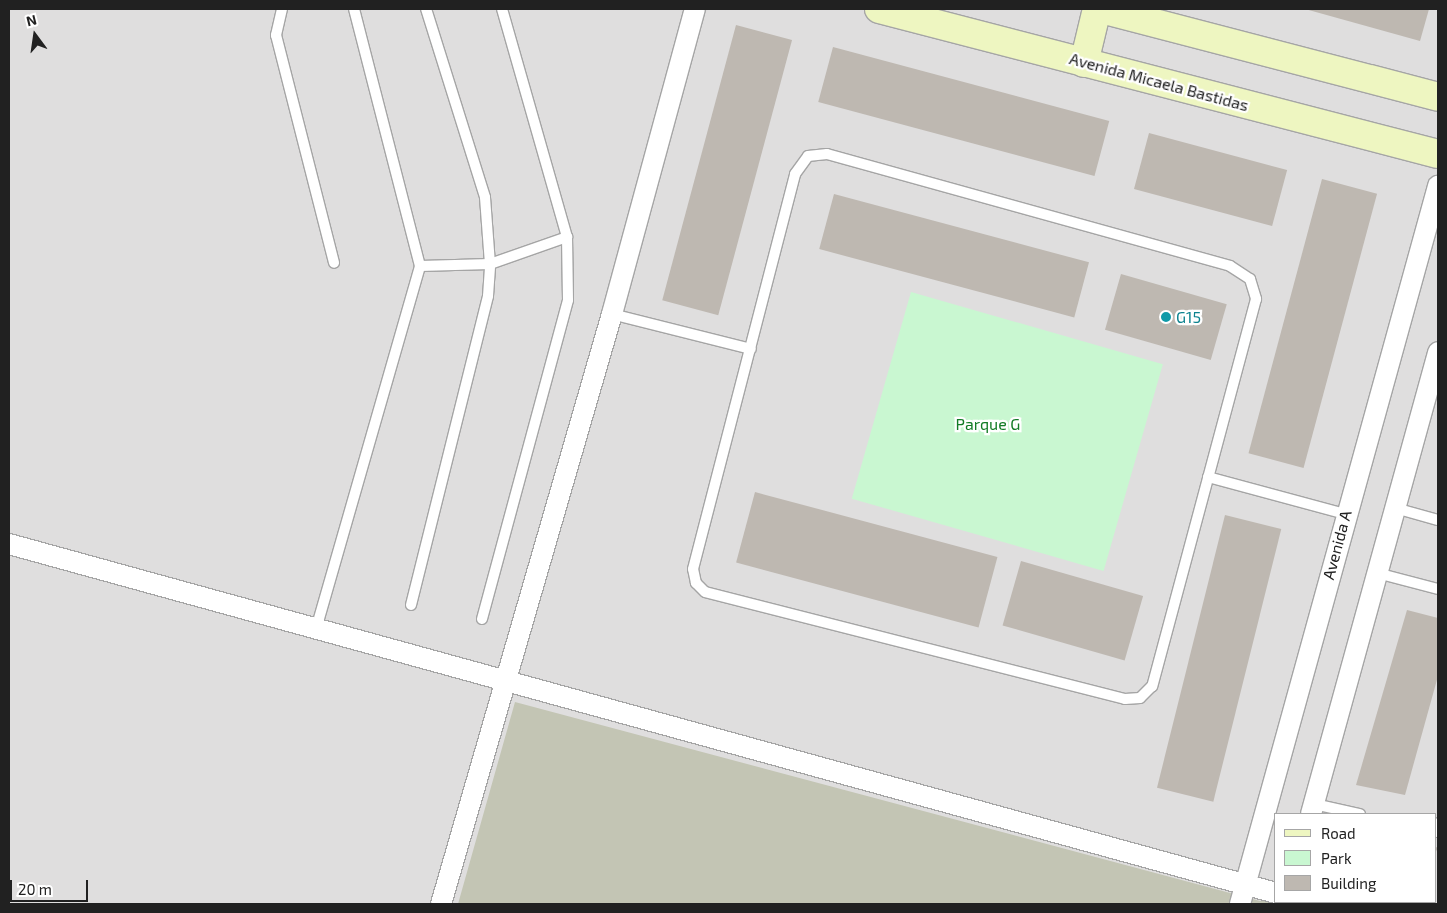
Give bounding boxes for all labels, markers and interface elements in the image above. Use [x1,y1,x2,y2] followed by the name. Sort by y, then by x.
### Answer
[10,10,60,60] north arrow
[24,10,38,29] text: N
[1067,49,1251,115] street label: Avenida Micaela Bastidas
[1176,307,1201,327] place label: G15
[1160,311,1172,323] marker: G15
[956,414,1020,434] park label: Parque G
[1318,508,1356,582] street label: Avenida A
[1274,813,1437,903] legend
[1321,824,1356,842] text: Road
[1321,849,1352,867] text: Park
[12,870,90,902] scale bar
[1321,874,1376,892] text: Building
[18,880,52,898] text: 20 m

